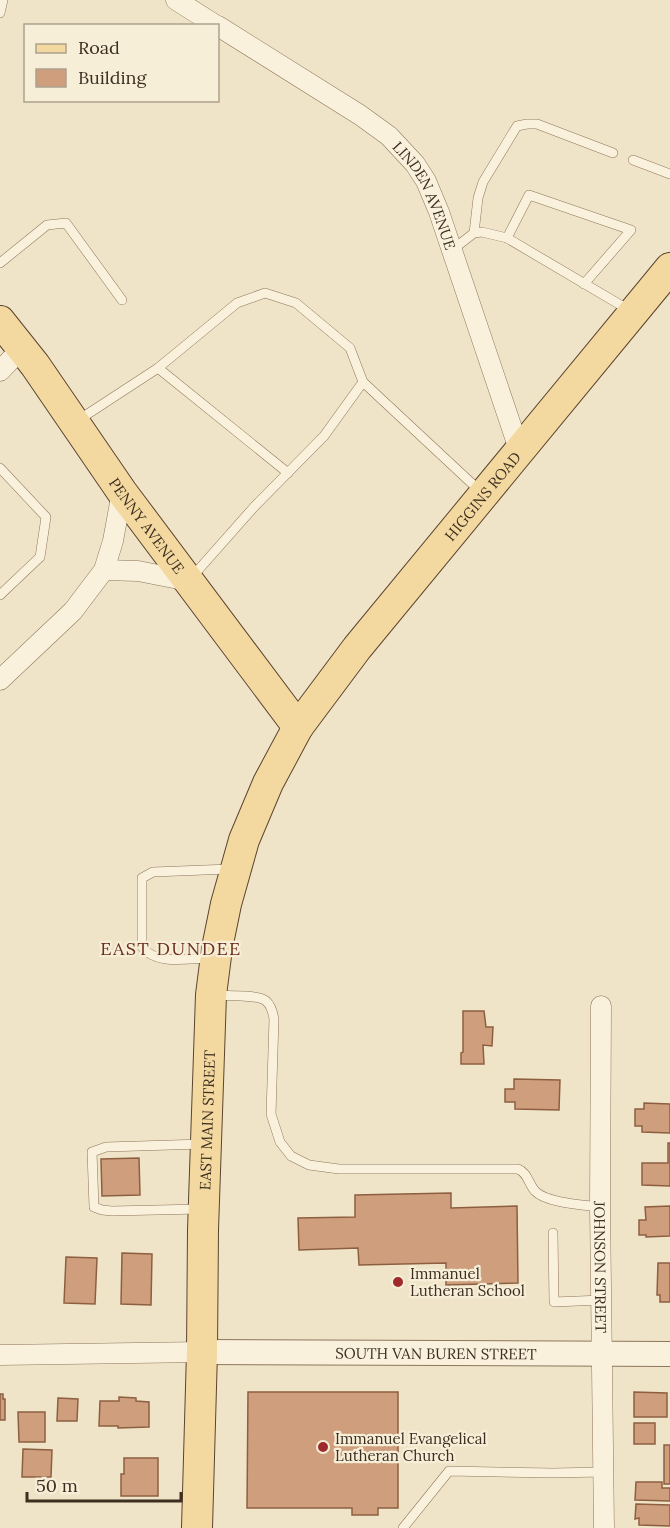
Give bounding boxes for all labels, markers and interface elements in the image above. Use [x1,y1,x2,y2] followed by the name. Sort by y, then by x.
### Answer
[24,24,219,102] legend
[78,36,120,59] text: Road
[78,66,148,89] text: Building
[389,137,460,252] street label: LINDEN AVENUE
[440,447,525,544] street label: HIGGINS ROAD
[105,474,189,577] street label: PENNY AVENUE
[100,937,242,960] district label: EAST DUNDEE
[195,1049,219,1191] street label: EAST MAIN STREET
[590,1200,611,1333] street label: JOHNSON STREET
[410,1264,525,1300] place label: Immanuel Lutheran School
[391,1275,405,1289] marker: Immanuel Lutheran School
[335,1343,537,1363] street label: SOUTH VAN BUREN STREET
[335,1429,487,1465] place label: Immanuel Evangelical Lutheran Church
[316,1440,330,1454] marker: Immanuel Evangelical Lutheran Church
[27,1465,182,1503] scale bar
[36,1474,78,1497] text: 50 m

